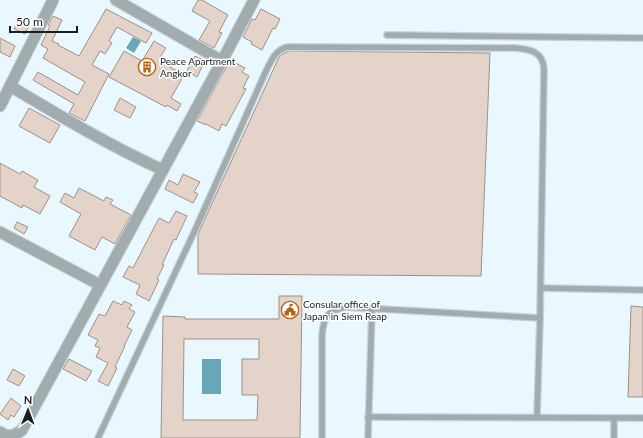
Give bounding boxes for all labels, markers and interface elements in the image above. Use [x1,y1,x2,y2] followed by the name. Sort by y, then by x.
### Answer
[10,8,77,34] scale bar
[16,14,43,29] text: 50 m
[160,55,236,79] place label: Peace Apartment Angkor
[137,57,157,77] building icon: Peace Apartment Angkor
[303,298,387,322] place label: Consular office of Japan in Siem Reap
[280,300,300,320] public building icon: Consular office of Japan in Siem Reap
[8,390,48,430] north arrow
[24,393,33,406] text: N

